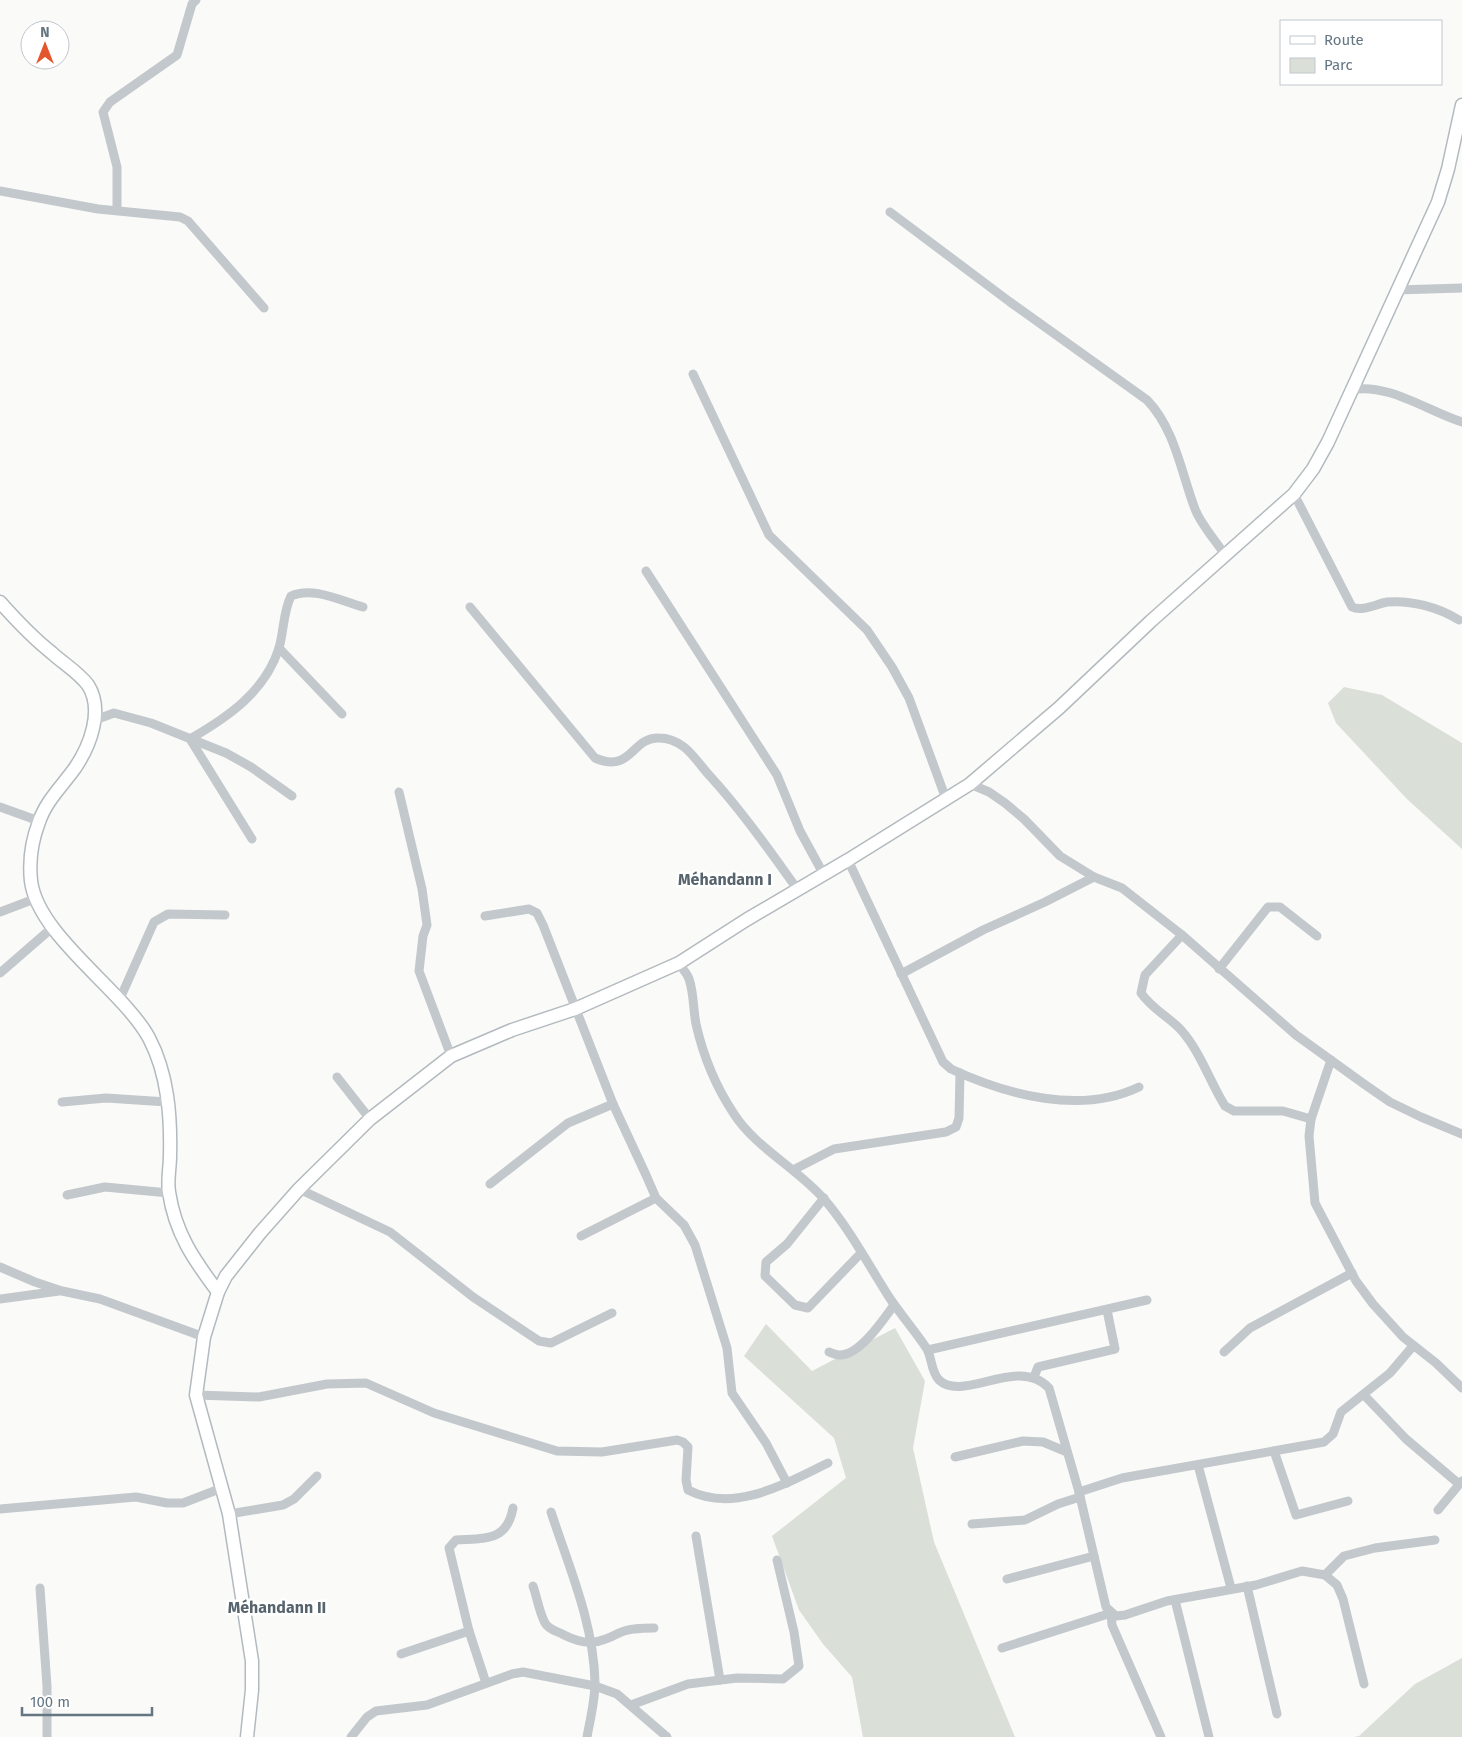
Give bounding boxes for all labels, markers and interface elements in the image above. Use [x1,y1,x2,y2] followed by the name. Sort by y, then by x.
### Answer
[20,20,70,70] north arrow
[1280,20,1442,85] legend
[40,24,50,41] text: N
[1324,31,1364,49] text: Route
[1324,56,1353,74] text: Parc
[678,870,772,889] district label: Méhandann I
[228,1598,326,1617] district label: Méhandann II
[22,1684,152,1716] scale bar
[30,1693,70,1711] text: 100 m

